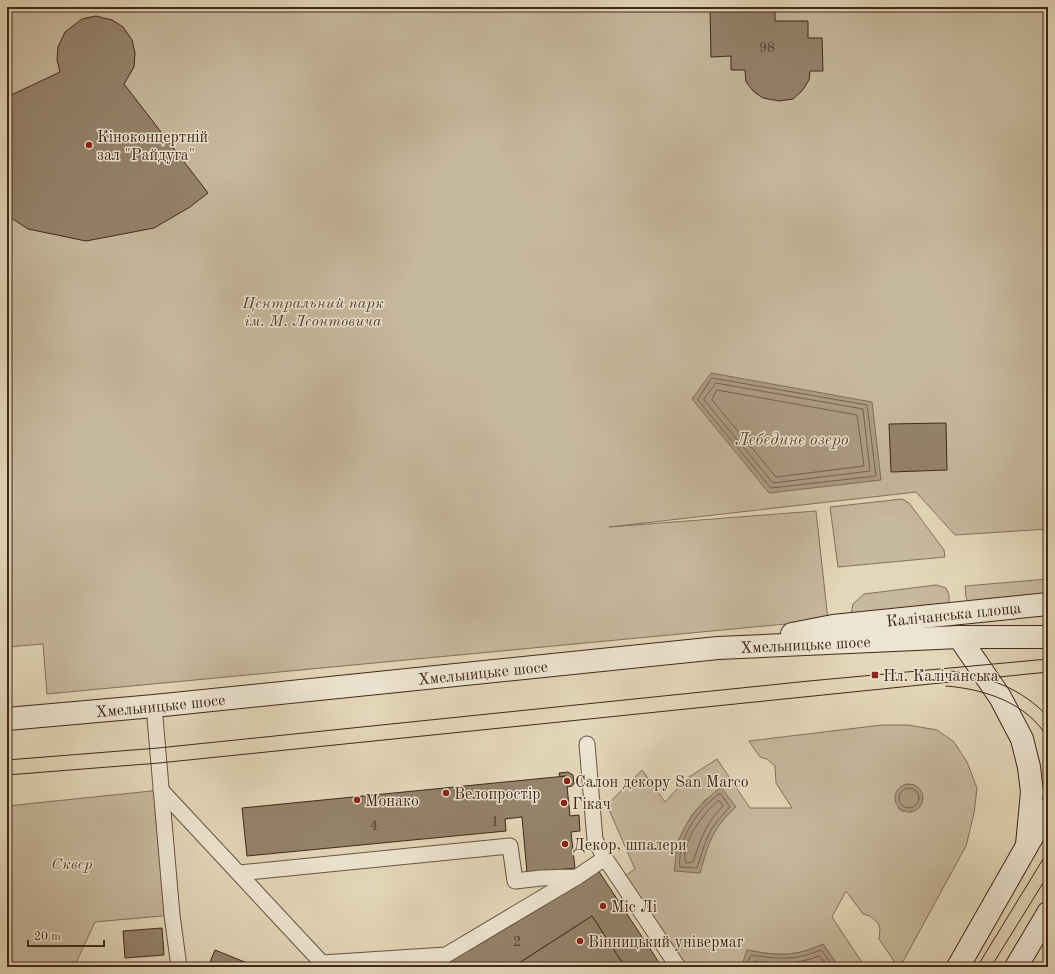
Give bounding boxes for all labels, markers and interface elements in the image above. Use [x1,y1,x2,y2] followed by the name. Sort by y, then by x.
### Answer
[759,41,775,55] house number: 98
[97,130,208,164] place label: Кіноконцертній зал "Райдуга"
[84,140,94,150] marker: Кіноконцертній зал "Райдуга"
[241,296,384,330] park label: Центральний парк ім. М. Леонтовича
[735,432,849,449] water label: Лебедине озеро
[886,601,1022,631] street label: Калічанська площа
[740,635,871,657] street label: Хмельницьке шосе
[417,660,549,689] street label: Хмельницьке шосе
[883,669,999,685] place label: Пл. Калічанська
[870,670,880,680] marker: Пл. Калічанська
[95,693,226,721] street label: Хмельницьке шосе
[575,775,749,791] place label: Салон декору San Marco
[562,776,572,786] marker: Салон декору San Marco
[454,787,541,803] place label: Велопростір
[441,788,451,798] marker: Велопростір
[365,794,419,810] place label: Монако
[352,795,362,805] marker: Монако
[572,797,611,813] place label: Гікач
[559,798,569,808] marker: Гікач
[491,815,499,829] house number: 1
[370,819,378,833] house number: 4
[573,838,687,854] place label: Декор, шпалери
[560,839,570,849] marker: Декор, шпалери
[51,857,93,873] park label: Сквер
[611,900,657,916] place label: Міс Лі
[598,901,608,911] marker: Міс Лі
[28,922,104,948] scale bar
[34,931,61,943] text: 20 m
[513,935,521,949] house number: 2
[588,935,744,951] place label: Вінницький універмаг
[575,936,585,946] marker: Вінницький універмаг

